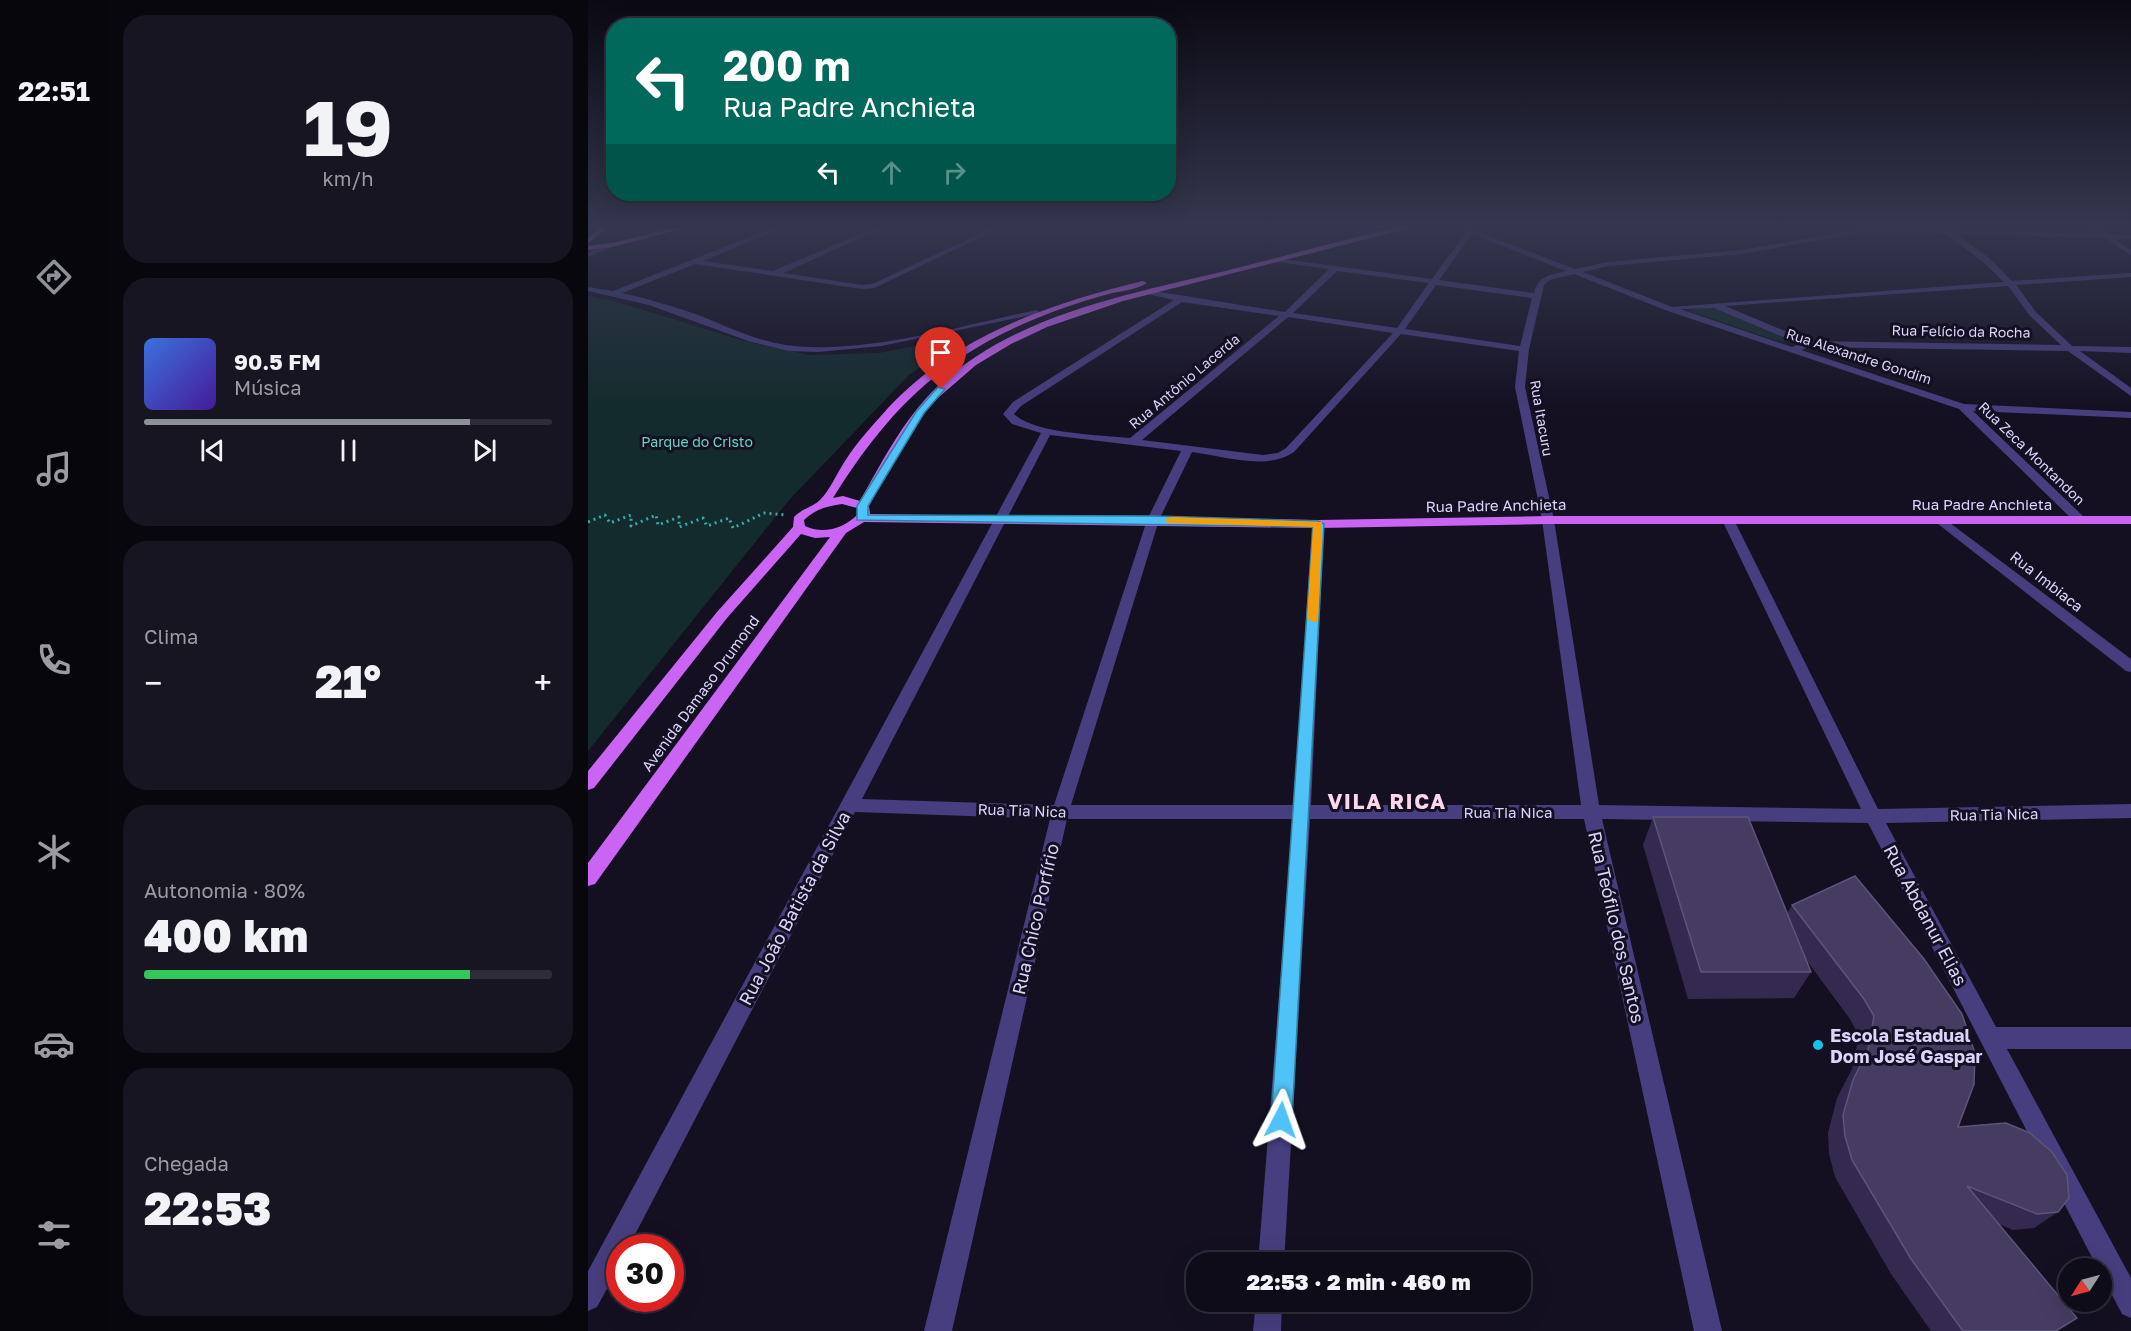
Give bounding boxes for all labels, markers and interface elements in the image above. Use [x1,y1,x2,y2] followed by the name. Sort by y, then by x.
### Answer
[723,40,850,90] text: 200 m
[624,42,702,120] icon: left
[18,75,90,107] text: 22:51
[303,80,393,173] text: 19
[723,91,976,123] text: Rua Padre Anchieta
[812,156,845,189] icon: left
[875,156,908,189] icon: ahead
[938,156,971,189] icon: right
[323,166,373,190] text: km/h
[33,256,75,298] icon: directions
[1891,321,2031,341] street label: Rua Felício da Rocha
[1784,324,1934,388] street label: Rua Alexandre Gondim
[915,327,966,389] pin
[1125,330,1243,432] street label: Rua Antônio Lacerda
[924,336,957,369] icon: arrive
[234,348,321,375] text: 90.5 FM
[234,375,301,399] text: Música
[1527,379,1557,457] street label: Rua Itacuru
[1975,398,2089,508] street label: Rua Zeca Montandon
[641,433,753,450] park label: Parque do Cristo
[196,434,229,467] icon: previous
[332,434,365,467] icon: pause
[468,434,501,467] icon: next
[33,448,75,490] icon: music
[1426,495,1566,515] street label: Rua Padre Anchieta
[1912,495,2052,513] street label: Rua Padre Anchieta
[2007,547,2087,615] street label: Rua Imbiaca
[637,612,763,774] street label: Avenida Damaso Drumond
[144,624,198,648] text: Clima
[33,639,75,681] icon: phone
[315,654,381,708] text: 21°
[144,663,162,702] text: −
[534,663,552,702] text: +
[1327,788,1447,814] district label: VILA RICA
[977,799,1067,821] street label: Rua Tia Nica
[1464,803,1552,821] street label: Rua Tia Nica
[1949,804,2039,824] street label: Rua Tia Nica
[733,807,855,1009] street label: Rua João Batista da Silva
[1584,829,1650,1025] street label: Rua Teófilo dos Santos
[33,831,75,873] icon: climate
[1007,841,1063,997] street label: Rua Chico Porfírio
[1880,841,1972,989] street label: Rua Abdanur Elias
[144,878,305,902] text: Autonomia · 80%
[144,908,308,962] text: 400 km
[33,1023,75,1065] icon: car
[1830,1024,1982,1067] place label: Escola Estadual Dom José Gaspar
[1811,1038,1825,1052] marker: Escola Estadual Dom José Gaspar
[1249,1088,1313,1152] position arrow
[144,1151,229,1175] text: Chegada
[144,1181,271,1235] text: 22:53
[33,1214,75,1256] icon: filters
[606,1234,684,1312] speed limit sign: 30
[2058,1258,2112,1312] north arrow
[2058,1258,2112,1312] map controls
[1246,1268,1471,1295] text: 22:53 · 2 min · 460 m

